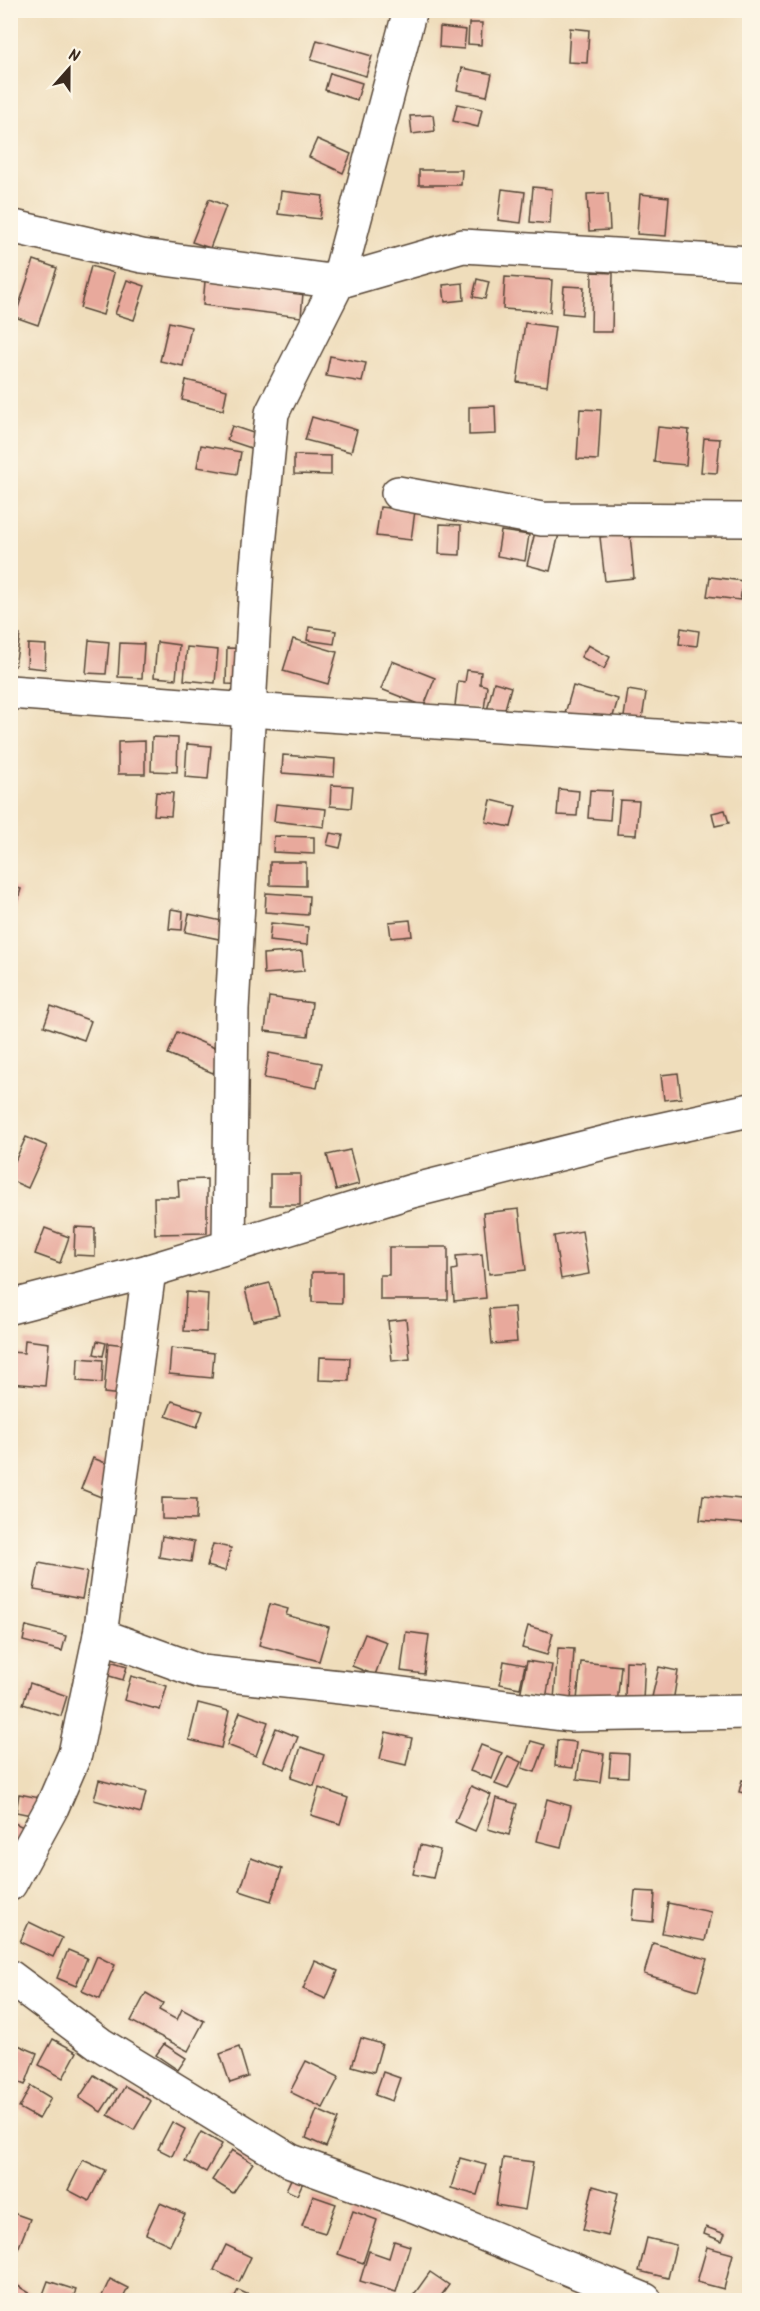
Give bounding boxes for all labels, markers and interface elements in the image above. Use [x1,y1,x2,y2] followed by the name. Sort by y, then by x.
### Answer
[39,39,99,99] north arrow
[65,43,83,70] text: N

